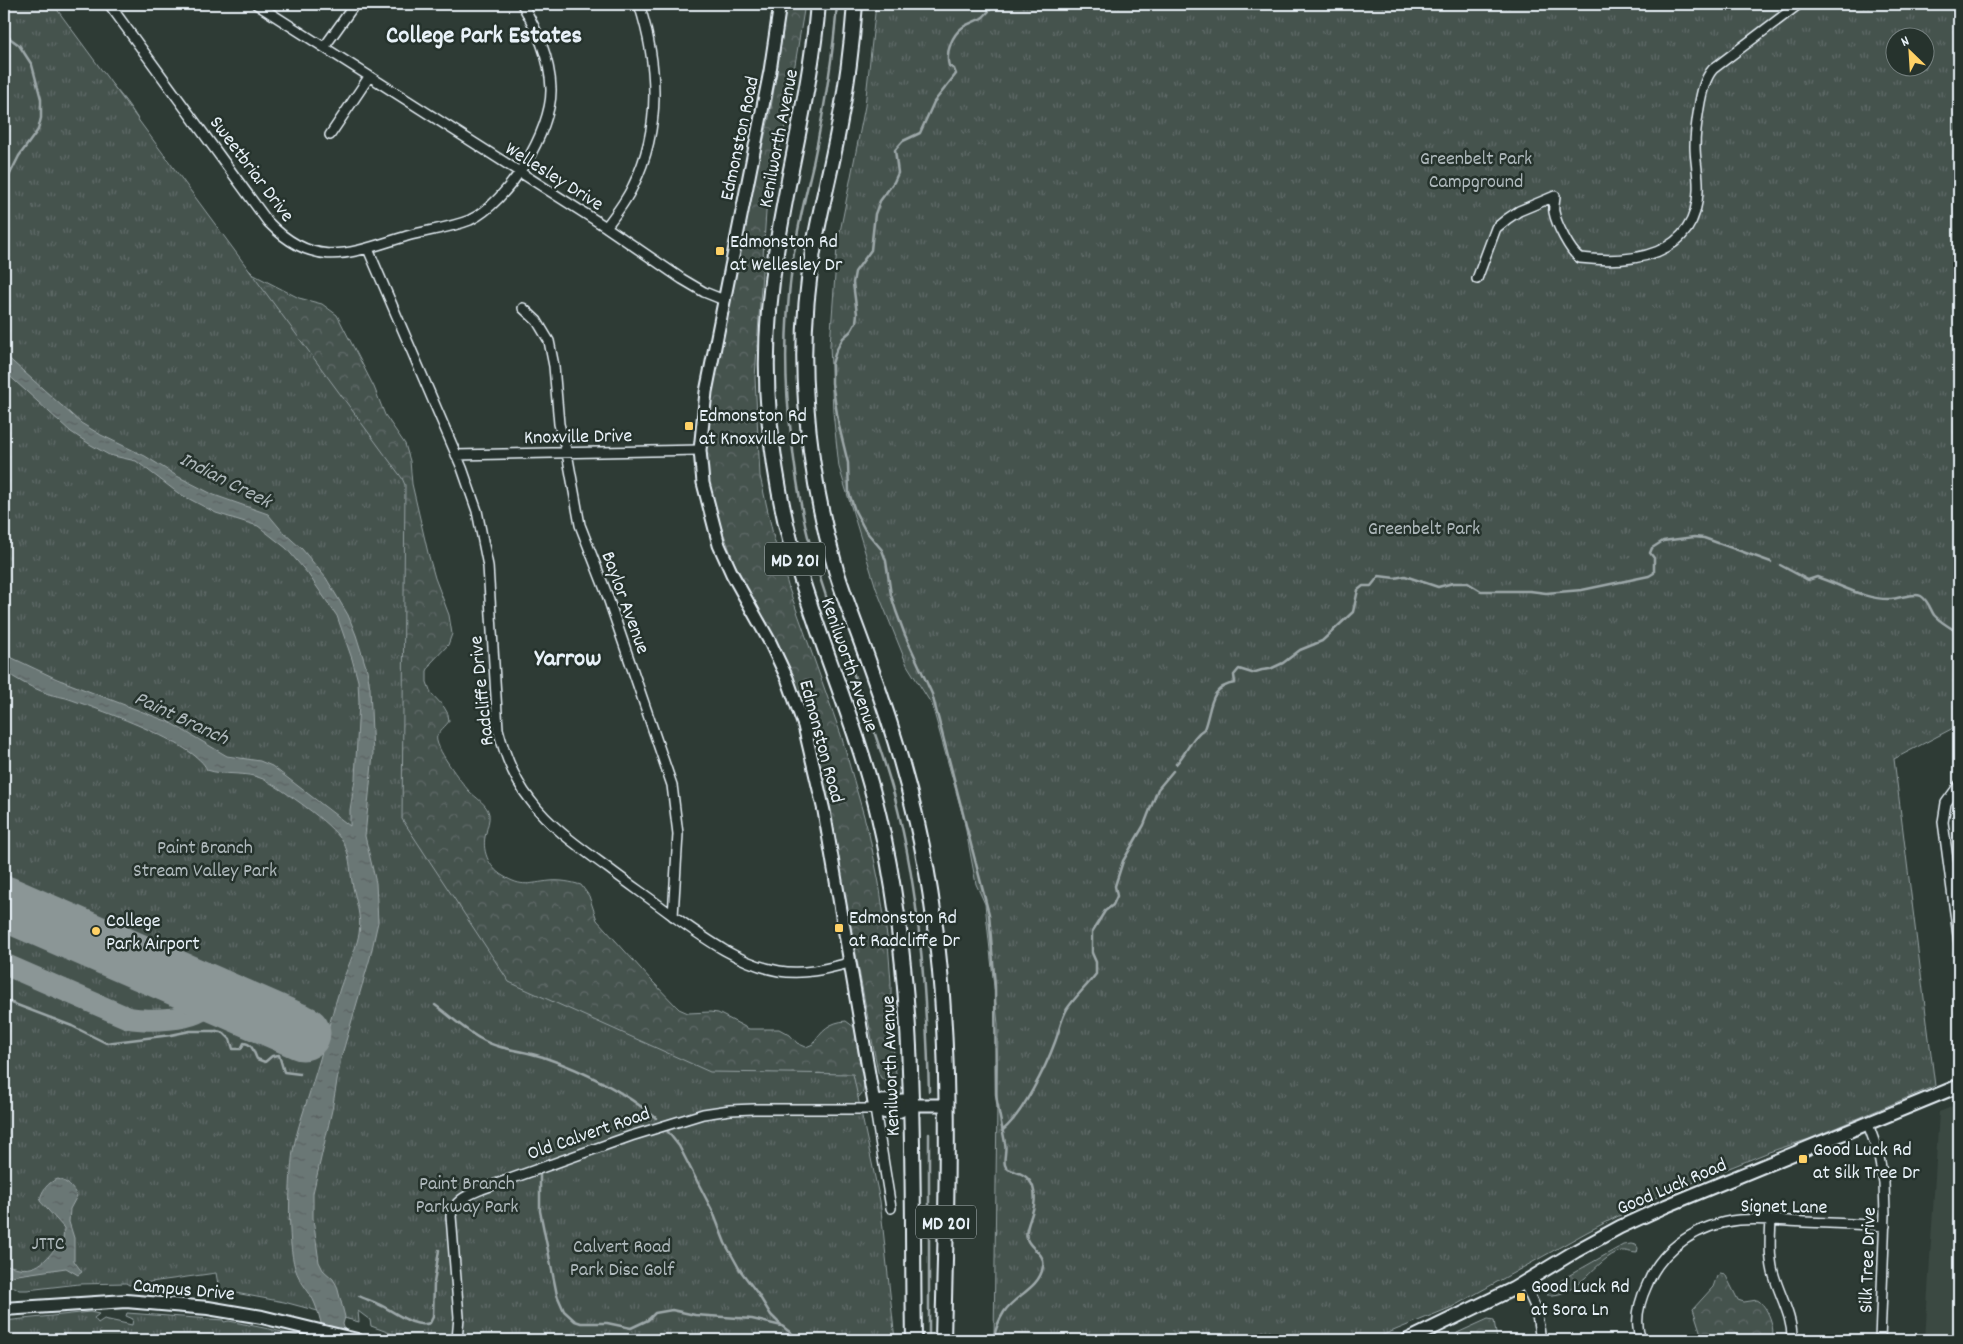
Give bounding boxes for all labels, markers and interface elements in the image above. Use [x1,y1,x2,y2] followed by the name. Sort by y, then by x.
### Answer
[386,19,582,55] district label: College Park Estates
[1886,28,1936,78] north arrow
[1898,31,1913,53] text: N
[753,67,807,210] street label: Kenilworth Avenue
[714,74,768,203] street label: Edmonston Road
[201,111,300,229] street label: Sweetbriar Drive
[499,136,608,219] street label: Wellesley Drive
[1420,146,1532,197] park label: Greenbelt Park Campground
[730,229,843,280] place label: Edmonston Rd at Wellesley Dr
[714,245,726,257] marker: Edmonston Rd at Wellesley Dr
[699,403,808,454] place label: Edmonston Rd at Knoxville Dr
[683,420,695,432] marker: Edmonston Rd at Knoxville Dr
[524,423,633,453] street label: Knoxville Drive
[173,446,278,519] water label: Indian Creek
[1368,516,1480,544] park label: Greenbelt Park
[765,542,825,576] road number: MD 201
[593,548,656,658] street label: Baylor Avenue
[812,594,884,736] street label: Kenilworth Avenue
[463,634,503,747] street label: Radcliffe Drive
[534,642,601,678] district label: Yarrow
[790,677,850,806] street label: Edmonston Road
[129,685,234,755] water label: Paint Branch
[133,835,277,886] park label: Paint Branch Stream Valley Park
[849,905,961,956] place label: Edmonston Rd at Radcliffe Dr
[106,908,200,959] place label: College Park Airport
[833,922,845,934] marker: Edmonston Rd at Radcliffe Dr
[90,925,102,937] marker: College Park Airport
[876,995,908,1137] street label: Kenilworth Avenue
[524,1101,654,1169] street label: Old Calvert Road
[1813,1137,1920,1188] place label: Good Luck Rd at Silk Tree Dr
[1613,1152,1731,1223] street label: Good Luck Road
[1797,1153,1809,1165] marker: Good Luck Rd at Silk Tree Dr
[415,1171,519,1222] park label: Paint Branch Parkway Park
[1740,1193,1828,1223] street label: Signet Lane
[916,1206,976,1238] road number: MD 201
[1853,1206,1885,1314] street label: Silk Tree Drive
[31,1231,65,1259] park label: JTTC
[570,1234,675,1285] park label: Calvert Road Park Disc Golf
[132,1273,236,1309] street label: Campus Drive
[1531,1274,1630,1325] place label: Good Luck Rd at Sora Ln
[1515,1291,1527,1303] marker: Good Luck Rd at Sora Ln

